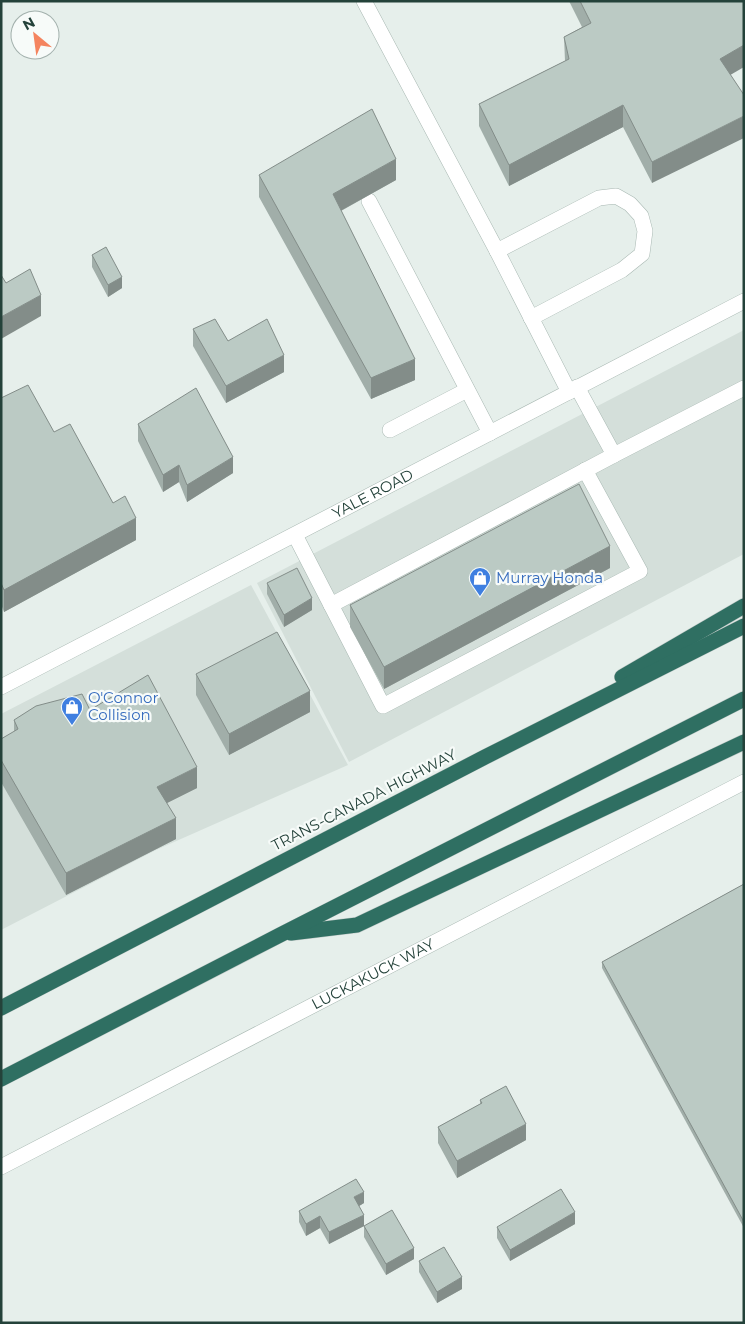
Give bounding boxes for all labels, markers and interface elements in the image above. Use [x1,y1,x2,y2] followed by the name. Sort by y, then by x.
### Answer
[10,10,60,60] north arrow
[19,13,38,34] text: N
[329,464,416,522] street label: YALE ROAD
[468,566,492,597] shop icon: Murray Honda
[496,568,603,587] place label: Murray Honda
[88,688,159,724] place label: O'Connor Collision
[60,695,84,726] shop icon: O'Connor Collision
[268,744,460,854] street label: TRANS-CANADA HIGHWAY
[308,934,438,1013] street label: LUCKAKUCK WAY

